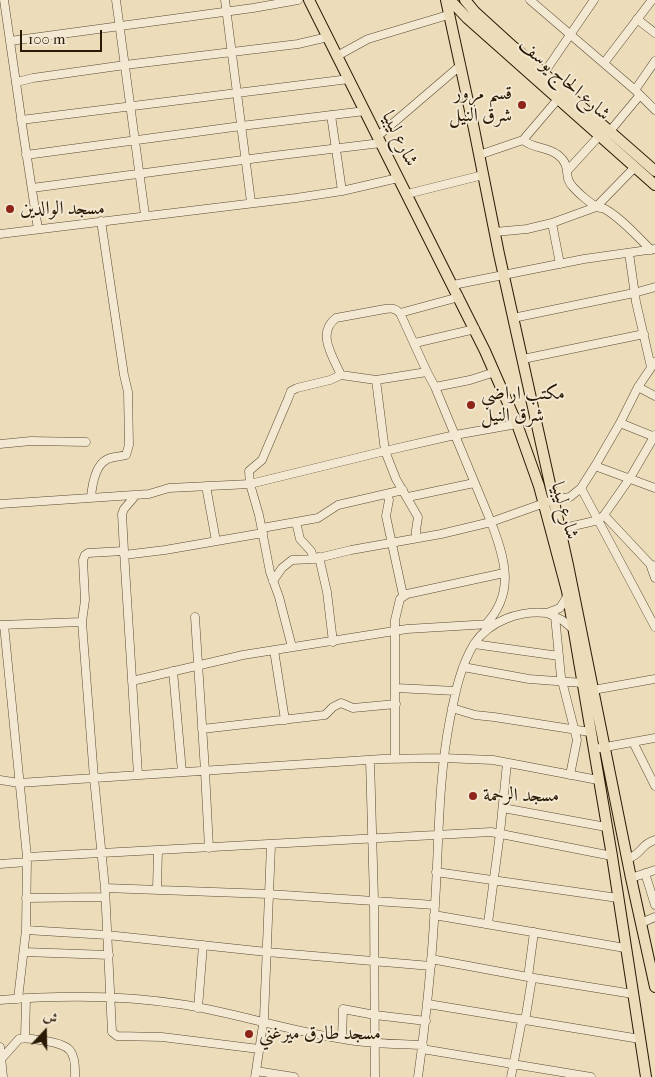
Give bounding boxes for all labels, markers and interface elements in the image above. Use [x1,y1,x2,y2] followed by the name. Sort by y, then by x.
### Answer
[22,20,105,52] scale bar
[28,30,66,48] text: 100 m
[513,34,615,126] street label: شارع الحاج يوسف
[449,83,512,127] place label: قسم مرور شرق النيل
[516,99,528,111] marker: قسم مرور شرق النيل
[376,108,422,170] street label: شارع ليبيا
[20,198,105,220] place label: مسجد الوالدين
[4,203,16,215] marker: مسجد الوالدين
[481,383,565,427] place label: مكتب اراضي شرق النيل
[465,399,477,411] marker: مكتب اراضي شرق النيل
[545,480,583,542] street label: شارع ليبيا
[483,785,559,807] place label: مسجد الرحمة
[467,790,479,802] marker: مسجد الرحمة
[20,1007,70,1057] north arrow
[41,1007,60,1028] text: ش
[259,1023,381,1045] place label: مسجد طارق ميرغني
[243,1028,255,1040] marker: مسجد طارق ميرغني

